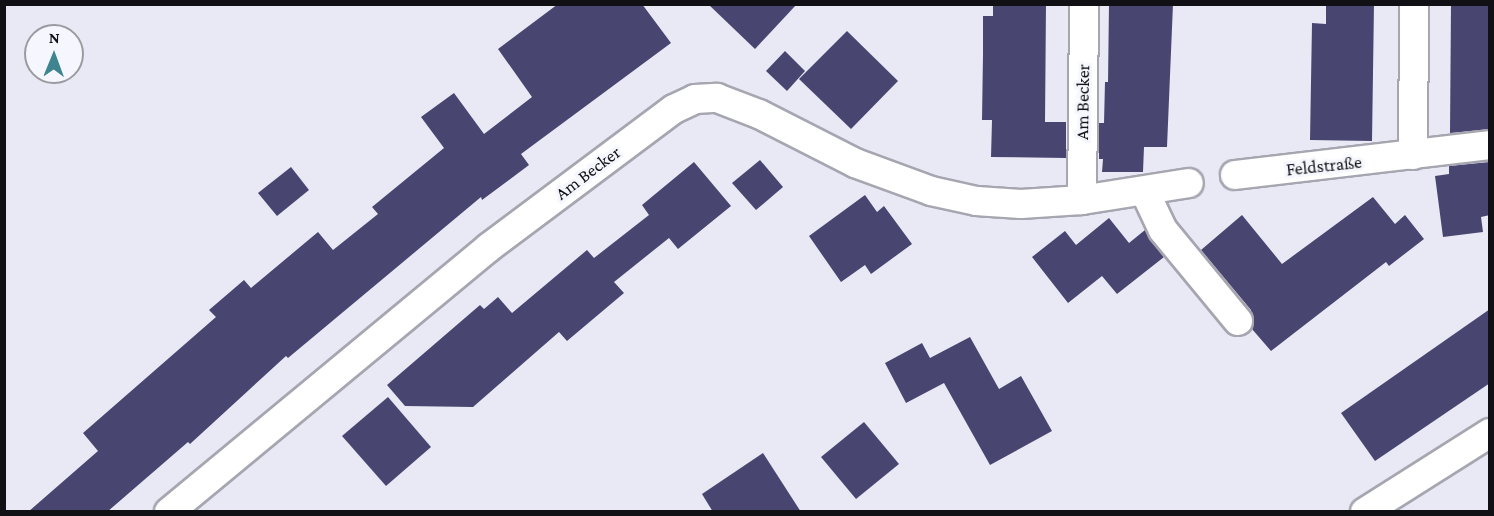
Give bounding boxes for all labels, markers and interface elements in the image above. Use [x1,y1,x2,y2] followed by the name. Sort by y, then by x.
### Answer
[24,24,84,84] north arrow
[49,29,60,46] text: N
[1072,64,1094,140] street label: Am Becker
[551,142,625,204] street label: Am Becker
[1285,151,1363,181] street label: Feldstraße

